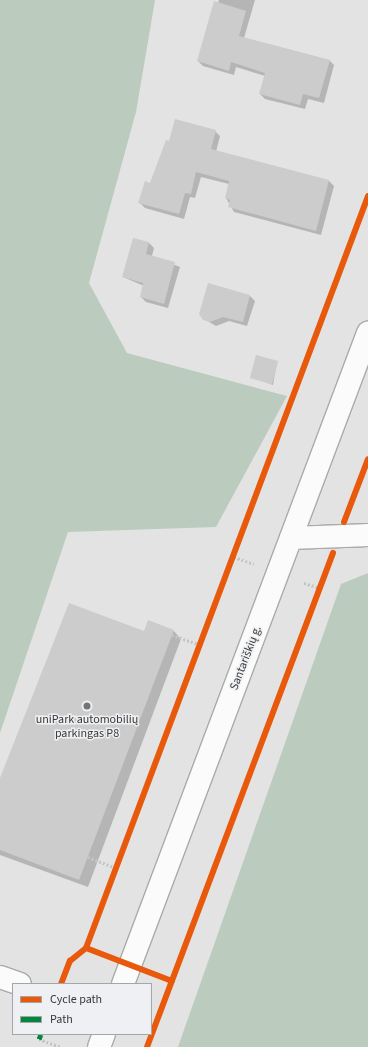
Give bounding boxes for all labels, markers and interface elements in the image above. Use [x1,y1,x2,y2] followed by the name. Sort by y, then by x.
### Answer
[227,624,265,692] street label: Santariškių g.
[82,701,92,711] marker: uniPark automobilių parkingas P8
[36,713,138,741] place label: uniPark automobilių parkingas P8
[12,983,152,1035] legend
[50,991,102,1008] text: Cycle path
[50,1011,73,1028] text: Path

